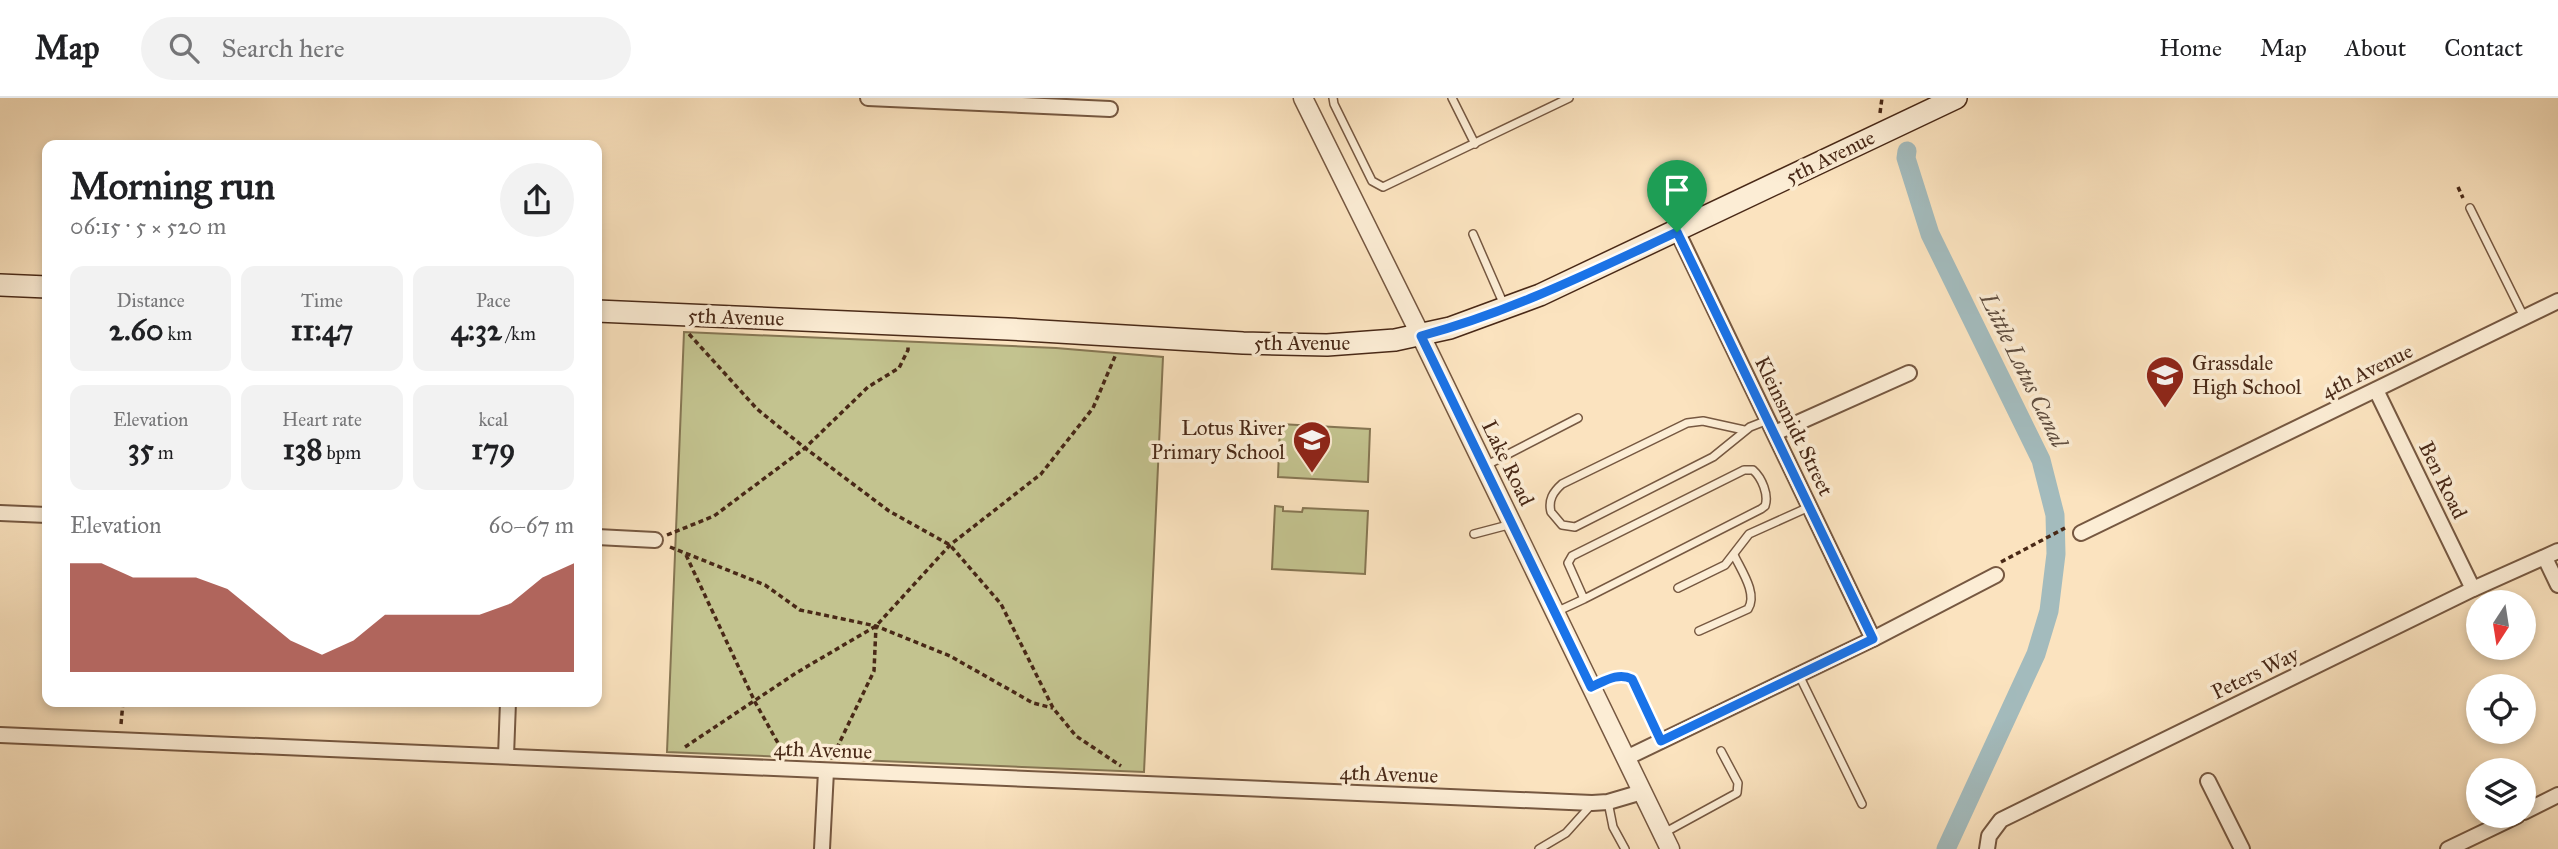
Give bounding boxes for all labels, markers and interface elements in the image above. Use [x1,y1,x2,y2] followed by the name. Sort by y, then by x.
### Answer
[141,17,631,80] search box
[35,28,99,68] text: Map
[165,29,203,67] icon: search
[221,32,345,64] text: Search here
[2159,33,2222,63] text: Home
[2260,33,2307,63] text: Map
[2345,33,2406,63] text: About
[2444,33,2523,63] text: Contact
[1781,124,1879,190] street label: 5th Avenue
[1647,160,1707,232] pin
[70,163,275,209] text: Morning run
[500,163,574,237] button: share
[1658,171,1696,209] icon: arrive
[70,212,226,240] text: 06:15 · 5 × 520 m
[1974,287,2074,454] water label: Little Lotus Canal
[117,289,185,312] text: Distance
[301,289,343,312] text: Time
[476,289,511,312] text: Pace
[687,302,785,332] street label: 5th Avenue
[109,312,163,348] text: 2.60
[291,312,353,348] text: 11:47
[451,312,502,348] text: 4:32
[163,322,192,345] text: km
[502,322,536,345] text: /km
[1254,330,1350,356] street label: 5th Avenue
[2317,338,2417,404] street label: 4th Avenue
[2192,350,2302,400] place label: Grassdale High School
[1749,352,1839,501] street label: Kleinsmidt Street
[2144,354,2186,409] school or university icon: Grassdale High School
[113,408,188,431] text: Elevation
[282,408,362,431] text: Heart rate
[478,408,508,431] text: kcal
[1151,415,1285,465] place label: Lotus River Primary School
[1476,416,1540,510] street label: Lake Road
[1291,419,1333,474] school or university icon: Lotus River Primary School
[128,431,154,467] text: 35
[283,431,323,467] text: 138
[471,431,515,467] text: 179
[2413,437,2473,524] street label: Ben Road
[154,441,174,464] text: m
[323,441,361,464] text: bpm
[70,511,161,539] text: Elevation
[488,511,574,539] text: 60–67 m
[2466,590,2536,660] north arrow
[2466,590,2536,828] map controls
[2207,640,2304,705] street label: Peters Way
[2466,674,2536,744] button: locate
[773,735,873,765] street label: 4th Avenue
[2466,758,2536,828] button: layers
[1339,759,1439,789] street label: 4th Avenue

